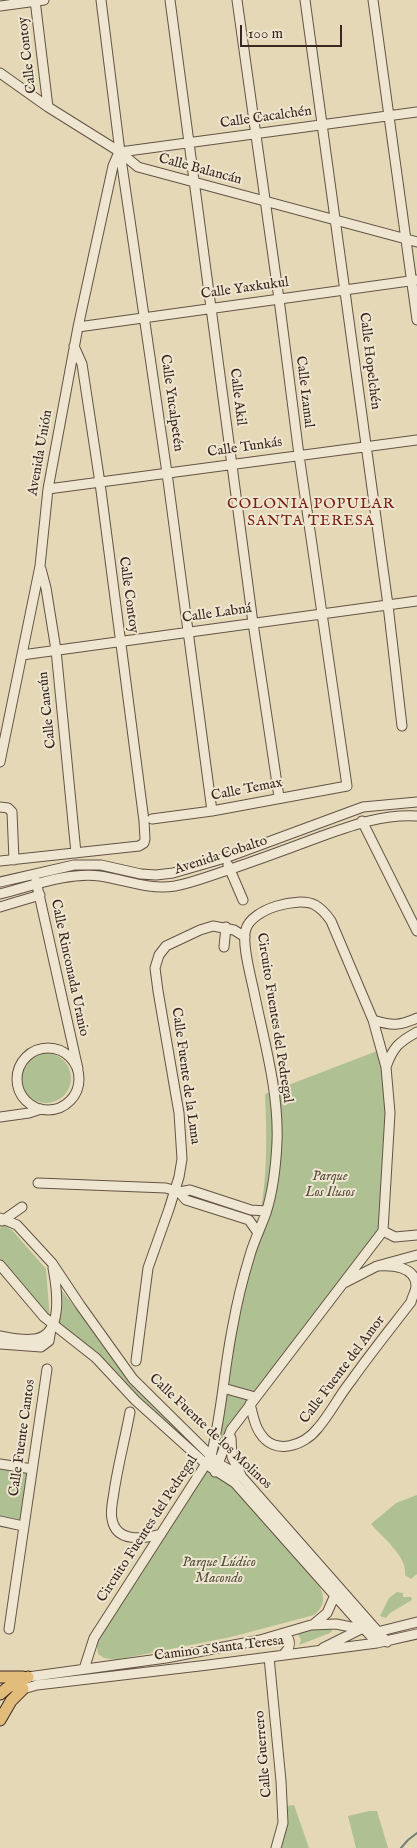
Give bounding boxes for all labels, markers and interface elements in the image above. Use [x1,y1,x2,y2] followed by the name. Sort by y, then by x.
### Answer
[242,15,344,47] scale bar
[15,16,41,94] street label: Calle Contoy
[248,24,283,43] text: 100 m
[219,103,313,133] street label: Calle Cacalchén
[157,151,243,189] street label: Calle Balancán
[200,275,290,303] street label: Calle Yaxkukul
[355,312,383,410] street label: Calle Hopelchén
[156,353,186,453] street label: Calle Yucalpetén
[291,355,317,429] street label: Calle Izamal
[225,367,249,427] street label: Calle Akil
[25,409,57,497] street label: Avenida Unión
[207,434,283,462] street label: Calle Tunkás
[225,496,397,531] district label: COLONIA POPULAR SANTA TERESA
[114,556,142,634] street label: Calle Contoy
[181,601,253,627] street label: Calle Labná
[36,671,60,749] street label: Calle Cancún
[210,775,284,805] street label: Calle Temax
[172,833,270,879] street label: Avenida Cobalto
[46,898,92,1038] street label: Calle Rinconada Uranio
[252,932,296,1104] street label: Circuito Fuentes del Pedregal
[167,1007,203,1145] street label: Calle Fuente de la Luna
[305,1169,355,1202] park label: Parque Los Ilusos
[297,1313,389,1427] street label: Calle Fuente del Amor
[145,1371,275,1493] street label: Calle Fuente de los Molinos
[6,1378,40,1498] street label: Calle Fuente Cantos
[94,1452,202,1606] street label: Circuito Fuentes del Pedregal
[182,1555,256,1588] park label: Parque Lúdico Macondo
[153,1633,285,1665] street label: Camino a Santa Teresa
[252,1710,276,1798] street label: Calle Guerrero

